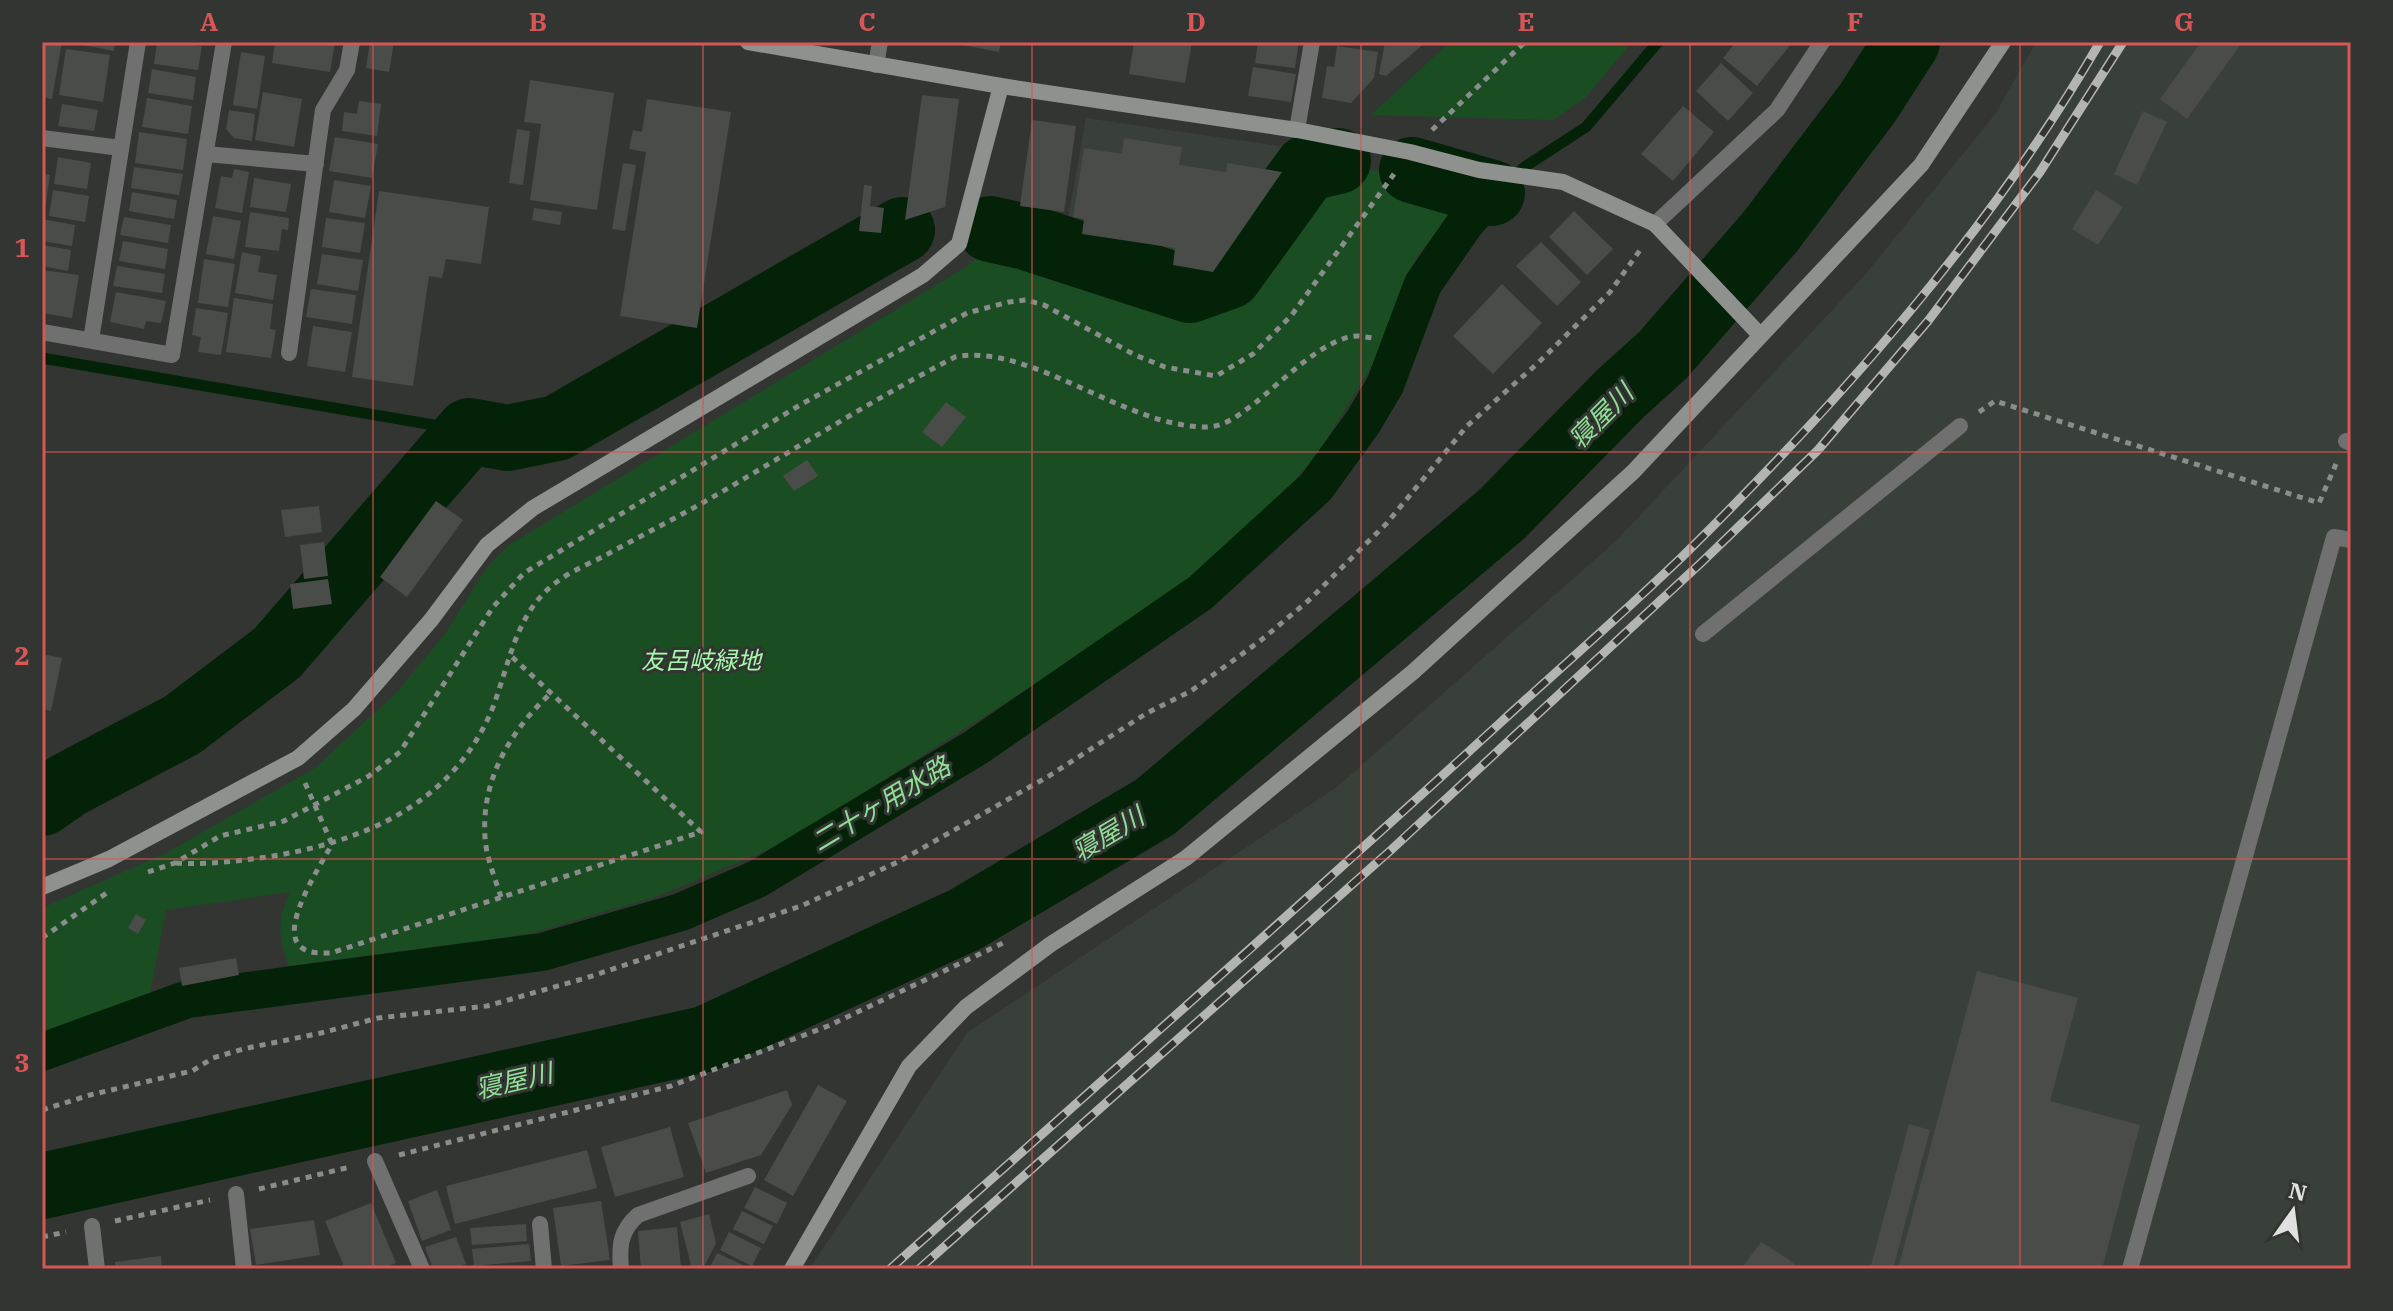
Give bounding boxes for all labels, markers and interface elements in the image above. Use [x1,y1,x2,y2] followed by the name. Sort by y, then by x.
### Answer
[200,4,218,38] text: A
[529,4,547,38] text: B
[858,4,876,38] text: C
[1186,4,1206,38] text: D
[1517,4,1535,38] text: E
[1847,4,1863,38] text: F
[2174,4,2194,38] text: G
[14,230,30,264] text: 1
[1561,374,1642,455] water label: 寝屋川
[14,638,30,672] text: 2
[641,644,764,676] park label: 友呂岐緑地
[805,747,958,858] water label: 二十ヶ用水路
[1065,797,1152,868] water label: 寝屋川
[14,1045,30,1079] text: 3
[472,1054,559,1105] water label: 寝屋川
[2253,1171,2333,1251] north arrow
[2286,1175,2310,1207] text: N

